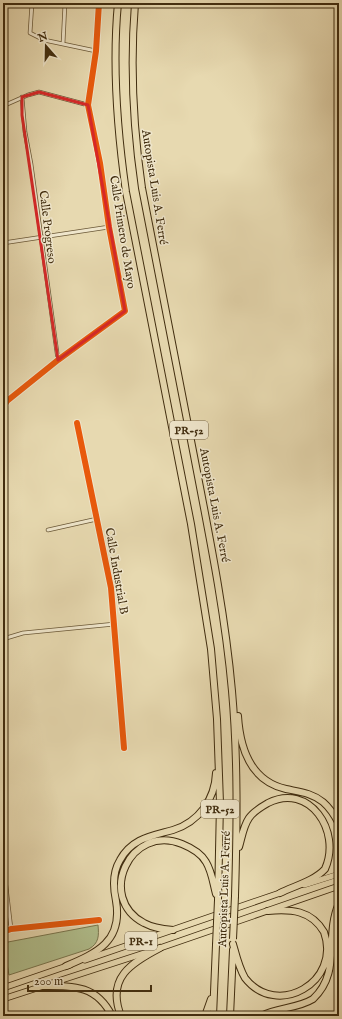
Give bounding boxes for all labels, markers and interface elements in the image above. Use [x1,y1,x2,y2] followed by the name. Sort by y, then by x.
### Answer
[26,26,66,66] north arrow
[35,29,50,46] text: N
[137,127,171,246] street label: Autopista Luis A. Ferré
[106,174,139,290] street label: Calle Primero de Mayo
[36,190,59,265] street label: Calle Progreso
[170,421,208,439] road number: PR-52
[195,446,233,564] street label: Autopista Luis A. Ferré
[102,527,132,616] street label: Calle Industrial B
[201,800,239,818] road number: PR-52
[215,830,235,948] street label: Autopista Luis A. Ferré
[125,932,157,950] road number: PR-1
[28,967,151,993] scale bar
[34,974,63,989] text: 200 m

